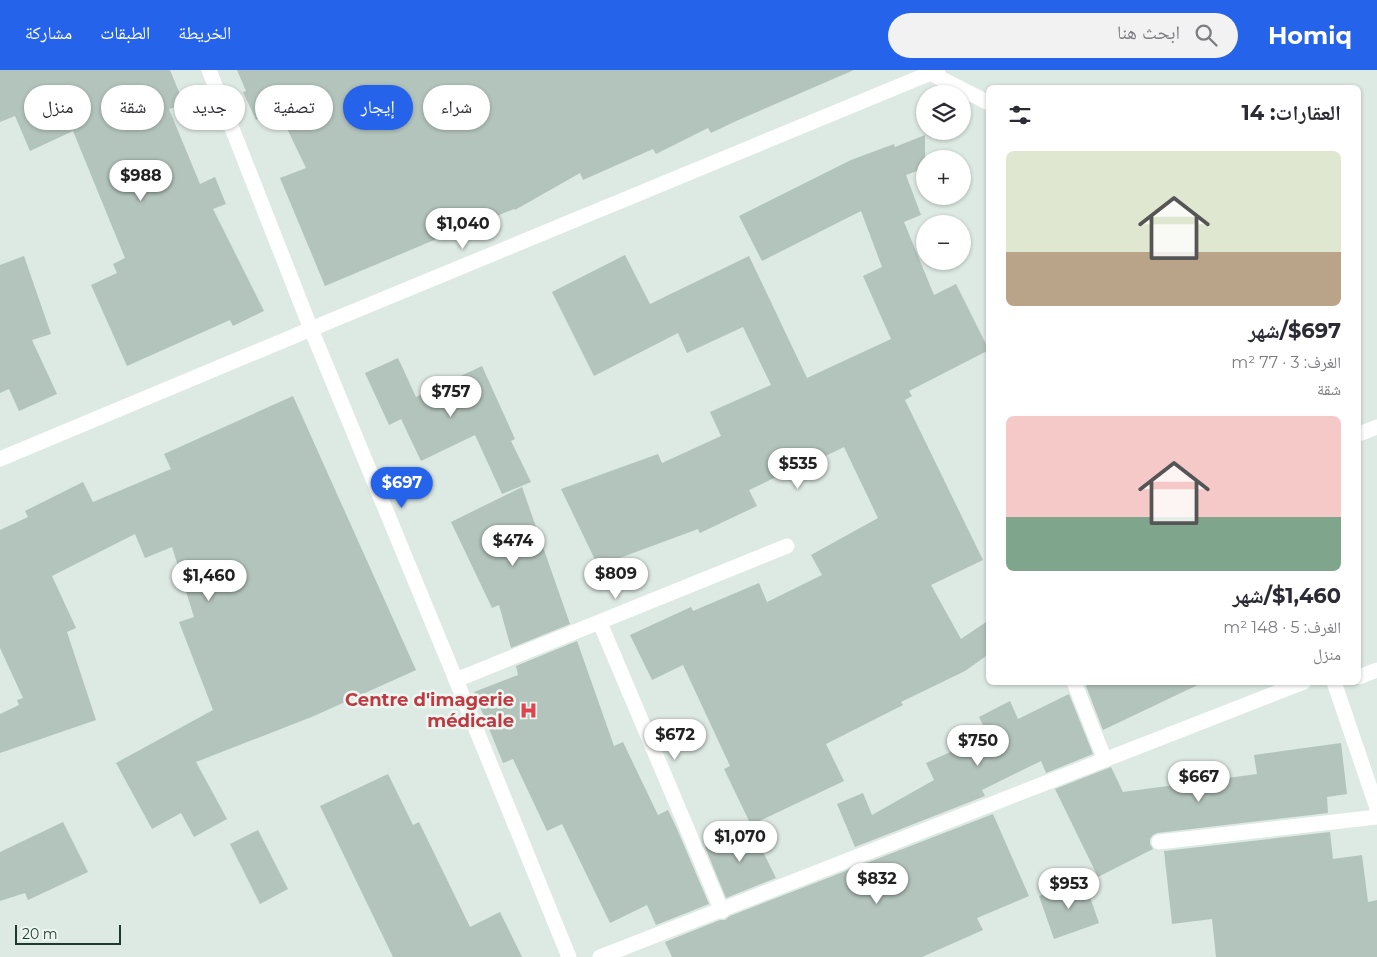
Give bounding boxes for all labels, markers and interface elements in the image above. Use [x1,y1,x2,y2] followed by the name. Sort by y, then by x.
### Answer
[888,13,1238,58] search box
[1117,21,1180,44] text: ابحث هنا
[1192,21,1220,49] icon: search
[1268,21,1352,50] text: Homiq
[25,22,72,44] text: مشاركة
[100,22,150,44] text: الطبقات
[178,22,231,44] text: الخريطة
[24,85,91,130] chip: منزل
[101,85,164,130] chip: شقة
[174,85,245,130] chip: جديد
[255,85,333,130] chip: تصفية
[343,85,413,130] chip: إيجار
[423,85,490,130] chip: شراء
[916,85,971,270] map controls
[916,85,971,140] button: layers
[1241,100,1341,125] text: العقارات: 14
[1006,101,1034,129] icon: filters
[916,150,971,205] button: +
[111,160,171,202] pin: $988
[120,166,162,185] text: $988
[1129,183,1219,273] icon: home
[422,208,504,250] pin: $1,040
[436,214,490,233] text: $1,040
[916,215,971,270] button: −
[1248,318,1341,343] text: $697/شهر
[1231,353,1341,372] text: الغرف: 3 · 77 m²
[421,376,481,418] pin: $757
[1317,380,1341,399] text: شقة
[432,382,470,401] text: $757
[768,448,828,490] pin: $535
[1129,448,1219,538] icon: home
[779,454,817,473] text: $535
[372,466,432,509] pin: $697
[382,473,422,492] text: $697
[483,524,543,567] pin: $474
[493,531,533,550] text: $474
[586,558,646,600] pin: $809
[168,560,250,602] pin: $1,460
[595,564,637,583] text: $809
[183,566,235,585] text: $1,460
[1232,583,1341,608] text: $1,460/شهر
[1223,618,1341,637] text: الغرف: 5 · 148 m²
[1313,645,1341,664] text: منزل
[345,689,514,732] place label: Centre d'imagerie médicale
[518,700,538,720] hospital icon: Centre d'imagerie médicale
[645,718,705,761] pin: $672
[948,724,1008,767] pin: $750
[655,725,695,744] text: $672
[958,731,998,750] text: $750
[1169,760,1229,803] pin: $667
[1179,767,1219,786] text: $667
[699,820,781,863] pin: $1,070
[714,827,766,846] text: $1,070
[847,862,907,905] pin: $832
[1039,868,1099,910] pin: $953
[857,869,897,888] text: $832
[1049,874,1089,893] text: $953
[15,922,121,945] scale bar
[22,925,58,943] text: 20 m

